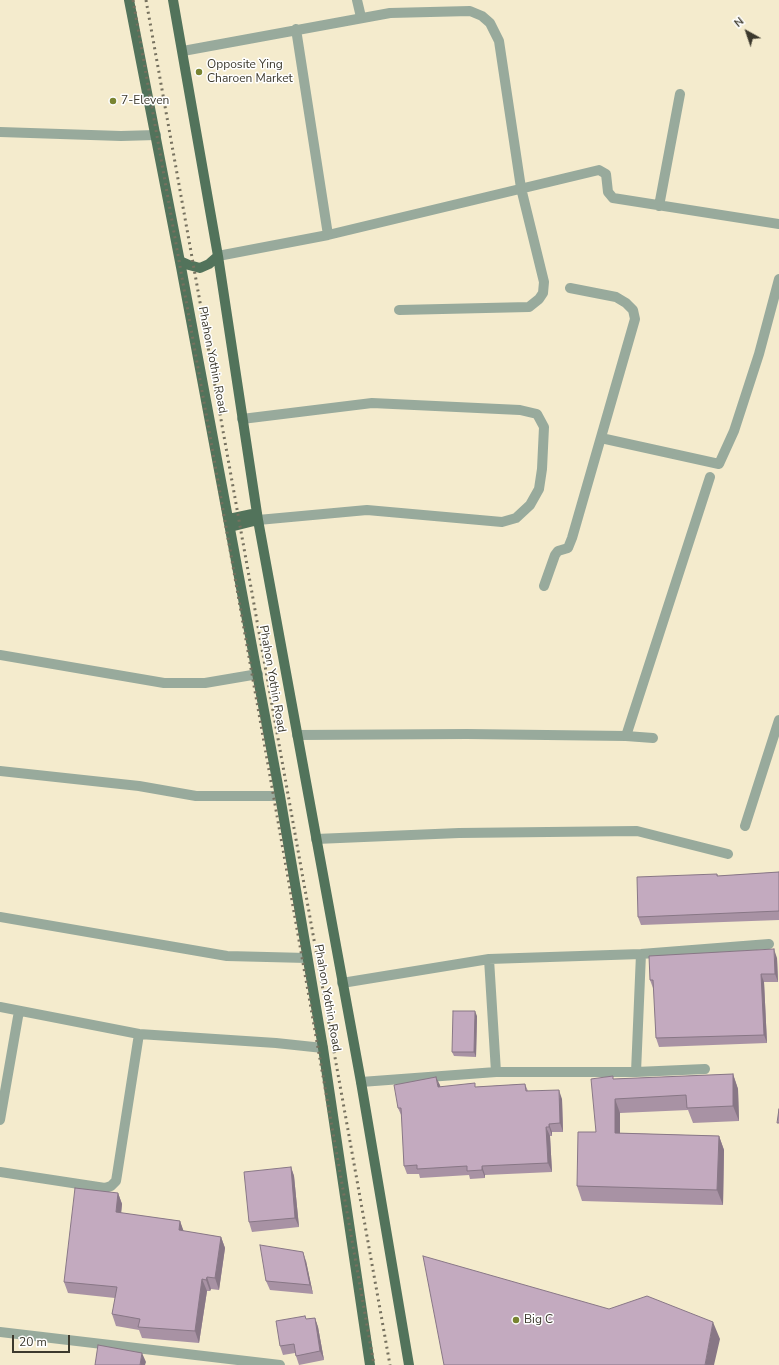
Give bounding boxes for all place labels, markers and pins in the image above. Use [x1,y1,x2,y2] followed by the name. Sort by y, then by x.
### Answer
[207,58,293,86] place label: Opposite Ying Charoen Market
[194,67,204,77] marker: Opposite Ying Charoen Market
[121,94,169,108] place label: 7-Eleven
[108,96,118,106] marker: 7-Eleven
[524,1313,553,1327] place label: Big C
[511,1315,521,1325] marker: Big C

